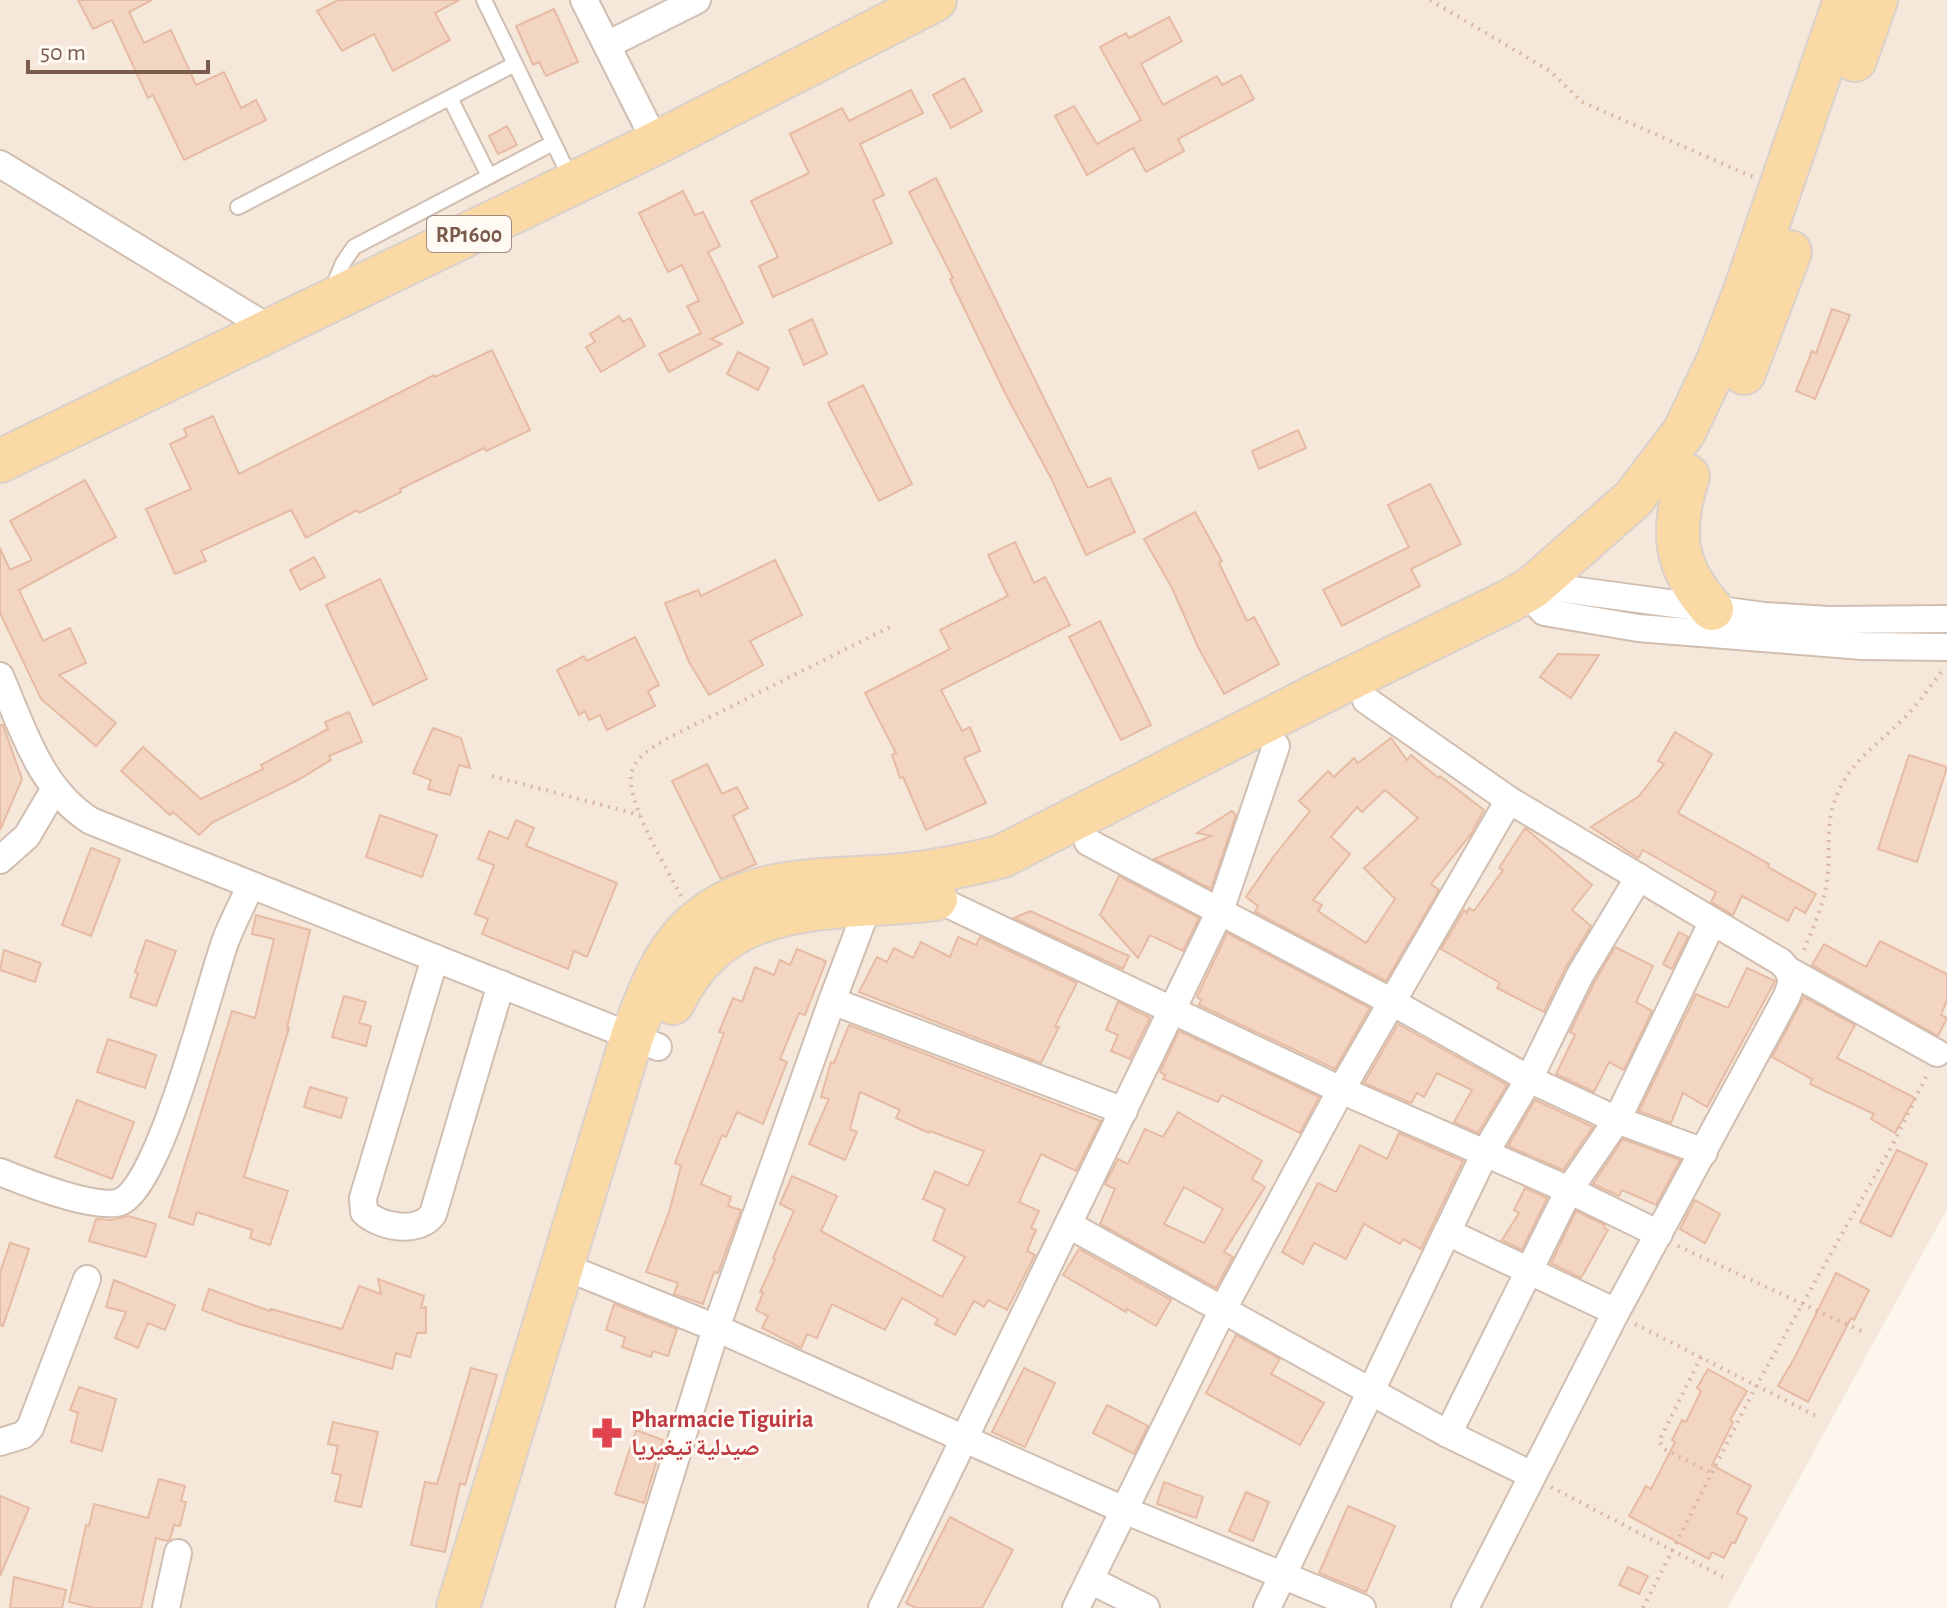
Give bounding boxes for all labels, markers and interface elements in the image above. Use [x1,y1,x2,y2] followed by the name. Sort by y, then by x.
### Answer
[28,24,208,74] scale bar
[40,41,86,65] text: 50 m
[427,216,511,252] road number: RP1600
[631,1408,813,1461] place label: Pharmacie Tiguiria صيدلية تيغيريا
[590,1416,624,1450] pharmacy icon: Pharmacie Tiguiria صيدلية تيغيريا

